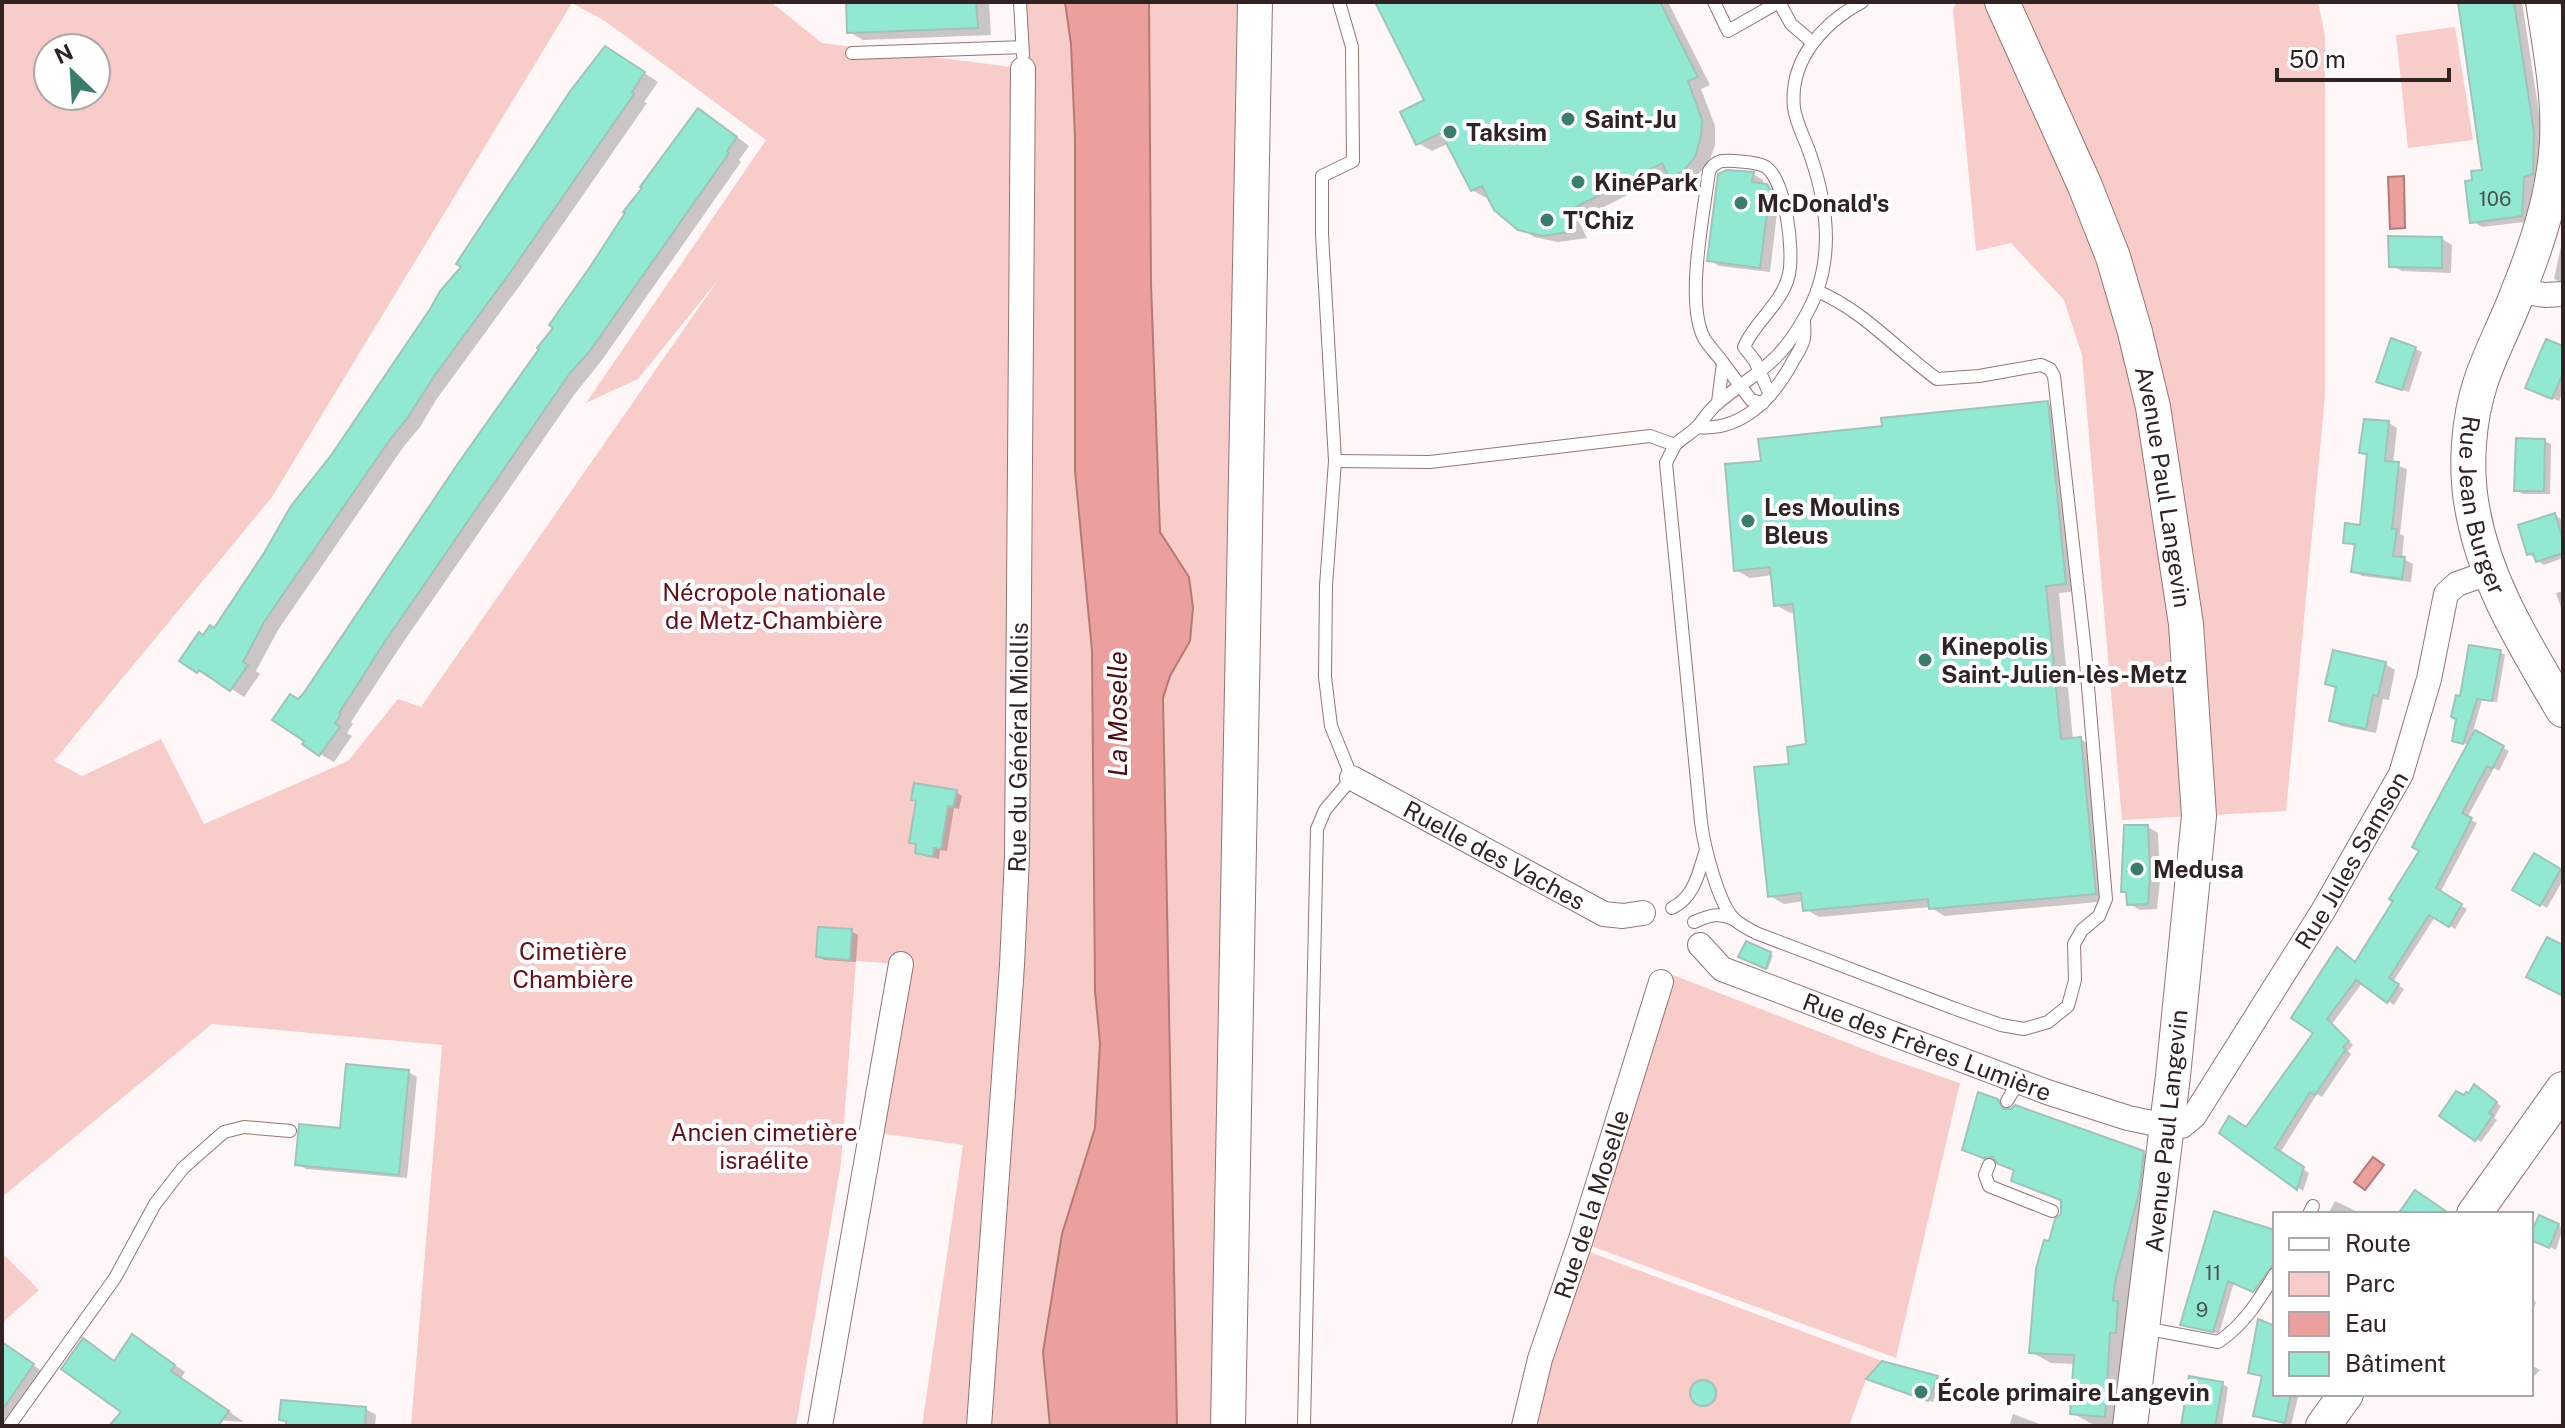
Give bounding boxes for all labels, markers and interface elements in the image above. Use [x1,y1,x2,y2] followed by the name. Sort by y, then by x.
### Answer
[32,32,112,112] north arrow
[2277,32,2449,82] scale bar
[50,38,77,69] text: N
[2289,45,2346,73] text: 50 m
[1584,105,1677,133] place label: Saint-Ju
[1559,110,1577,128] marker: Saint-Ju
[1466,118,1547,146] place label: Taksim
[1441,123,1459,141] marker: Taksim
[1594,168,1698,196] place label: KinéPark
[1569,173,1587,191] marker: KinéPark
[2479,187,2511,211] house number: 106
[1757,189,1889,217] place label: McDonald's
[1732,194,1750,212] marker: McDonald's
[1563,206,1634,234] place label: T'Chiz
[1538,211,1556,229] marker: T'Chiz
[2130,363,2197,609] street label: Avenue Paul Langevin
[2454,414,2512,599] street label: Rue Jean Burger
[1764,493,1900,549] place label: Les Moulins Bleus
[1739,512,1757,530] marker: Les Moulins Bleus
[662,578,886,634] park label: Nécropole nationale de Metz-Chambière
[1002,622,1033,873] street label: Rue du Général Miollis
[1941,632,2187,688] place label: Kinepolis Saint-Julien-lès-Metz
[1102,651,1133,777] water label: La Moselle
[1916,651,1934,669] marker: Kinepolis Saint-Julien-lès-Metz
[2289,766,2414,954] street label: Rue Jules Samson
[1399,795,1590,915] street label: Ruelle des Vaches
[2153,855,2244,883] place label: Medusa
[2128,860,2146,878] marker: Medusa
[513,937,634,993] park label: Cimetière Chambière
[1799,987,2055,1106] street label: Rue des Frères Lumière
[2139,1008,2193,1254] street label: Avenue Paul Langevin
[1548,1106,1634,1302] street label: Rue de la Moselle
[670,1118,858,1174] park label: Ancien cimetière israélite
[2273,1212,2533,1396] legend
[2345,1229,2411,1257] text: Route
[2205,1261,2221,1285] house number: 11
[2345,1269,2396,1297] text: Parc
[2196,1298,2208,1322] house number: 9
[2345,1309,2387,1337] text: Eau
[2345,1349,2446,1377] text: Bâtiment
[1937,1378,2210,1406] place label: École primaire Langevin
[1912,1383,1930,1401] marker: École primaire Langevin

